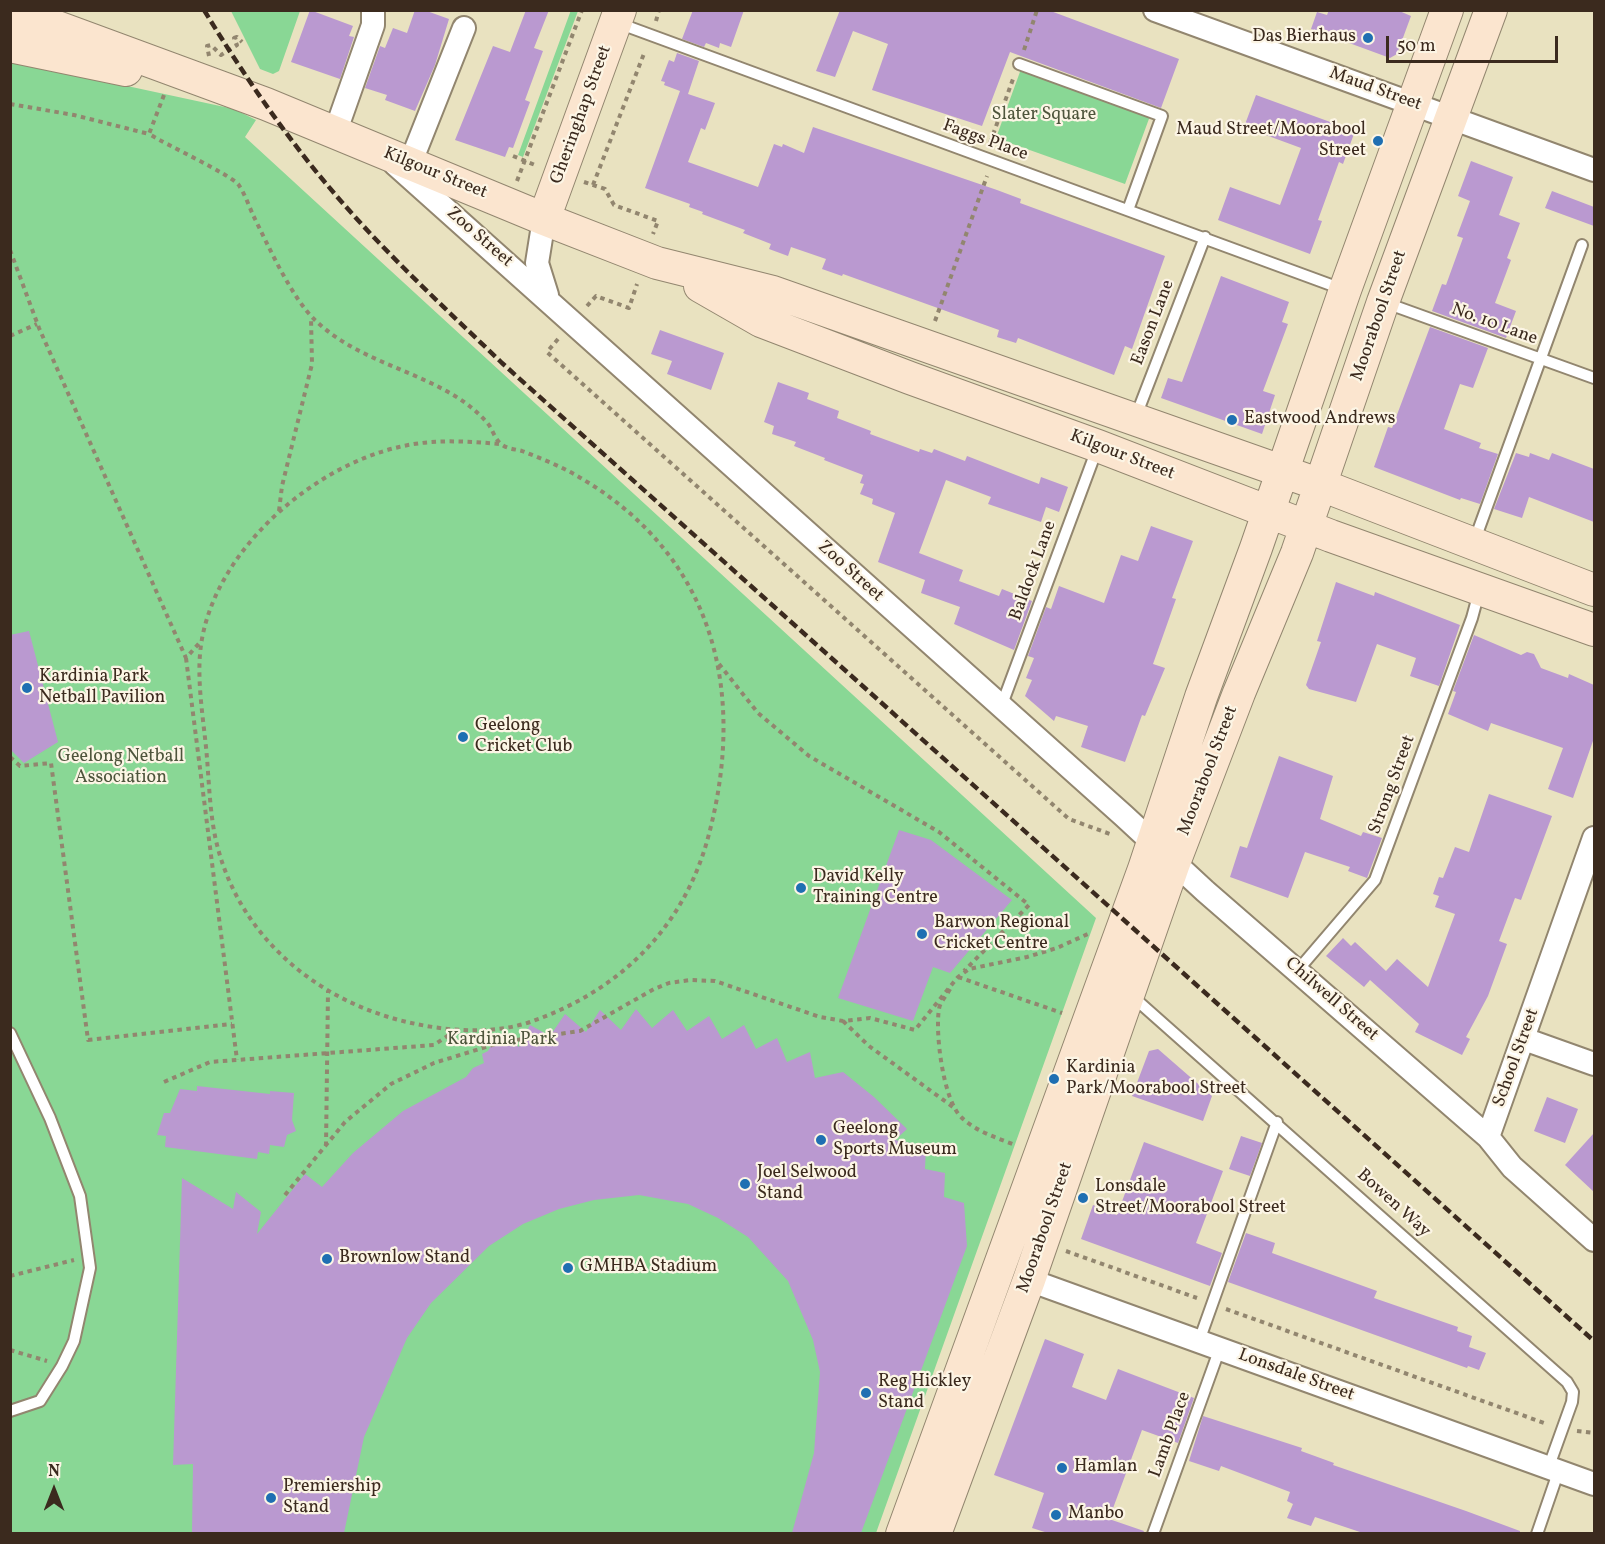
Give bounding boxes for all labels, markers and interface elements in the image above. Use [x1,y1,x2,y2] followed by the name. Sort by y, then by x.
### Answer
[1389,24,1562,62] scale bar
[1252,27,1356,49] place label: Das Bierhaus
[1361,31,1375,45] marker: Das Bierhaus
[1397,34,1436,59] text: 50 m
[547,43,617,187] street label: Gheringhap Street
[1326,63,1424,117] street label: Maud Street
[992,105,1096,127] park label: Slater Square
[939,116,1031,166] street label: Faggs Place
[1176,120,1366,162] place label: Maud Street/Moorabool Street
[1371,134,1385,148] marker: Maud Street/Moorabool Street
[380,143,490,205] street label: Kilgour Street
[441,203,517,273] street label: Zoo Street
[1347,248,1413,384] street label: Moorabool Street
[1128,277,1180,369] street label: Eason Lane
[1448,299,1540,351] street label: No. 10 Lane
[1244,409,1396,431] place label: Eastwood Andrews
[1225,413,1239,427] marker: Eastwood Andrews
[1067,426,1177,486] street label: Kilgour Street
[1006,518,1062,624] street label: Baldock Lane
[813,537,887,607] street label: Zoo Street
[39,667,165,710] place label: Kardinia Park Netball Pavilion
[20,681,34,695] marker: Kardinia Park Netball Pavilion
[1174,703,1244,839] street label: Moorabool Street
[475,716,572,758] place label: Geelong Cricket Club
[456,730,470,744] marker: Geelong Cricket Club
[1365,732,1421,838] street label: Strong Street
[58,747,184,789] park label: Geelong Netball Association
[813,867,938,910] place label: David Kelly Training Centre
[794,881,808,895] marker: David Kelly Training Centre
[934,913,1069,956] place label: Barwon Regional Cricket Centre
[915,927,929,941] marker: Barwon Regional Cricket Centre
[1280,953,1382,1047] street label: Chilwell Street
[1489,1006,1545,1110] street label: School Street
[447,1030,557,1052] park label: Kardinia Park
[1066,1058,1246,1100] place label: Kardinia Park/Moorabool Street
[1047,1072,1061,1086] marker: Kardinia Park/Moorabool Street
[833,1119,957,1162] place label: Geelong Sports Museum
[814,1133,828,1147] marker: Geelong Sports Museum
[1013,1160,1079,1296] street label: Moorabool Street
[757,1163,857,1206] place label: Joel Selwood Stand
[1352,1165,1434,1243] street label: Bowen Way
[738,1177,752,1191] marker: Joel Selwood Stand
[1095,1177,1286,1220] place label: Lonsdale Street/Moorabool Street
[1076,1191,1090,1205] marker: Lonsdale Street/Moorabool Street
[339,1248,470,1270] place label: Brownlow Stand
[320,1252,334,1266] marker: Brownlow Stand
[580,1257,717,1279] place label: GMHBA Stadium
[561,1261,575,1275] marker: GMHBA Stadium
[1235,1345,1357,1407] street label: Lonsdale Street
[878,1372,971,1414] place label: Reg Hickley Stand
[859,1386,873,1400] marker: Reg Hickley Stand
[1145,1389,1197,1481] street label: Lamb Place
[1074,1457,1138,1479] place label: Hamlan
[24,1460,84,1520] north arrow
[48,1461,60,1483] text: N
[1055,1461,1069,1475] marker: Hamlan
[283,1477,381,1520] place label: Premiership Stand
[264,1491,278,1505] marker: Premiership Stand
[1068,1504,1124,1526] place label: Manbo
[1049,1508,1063,1522] marker: Manbo

